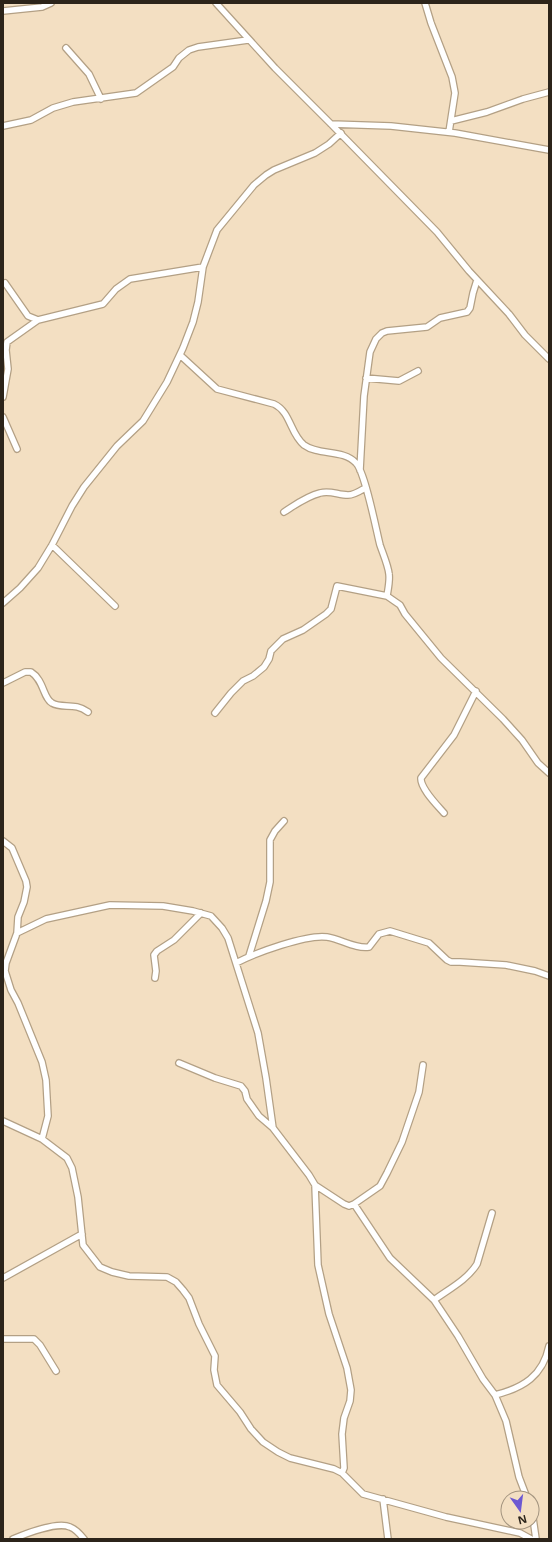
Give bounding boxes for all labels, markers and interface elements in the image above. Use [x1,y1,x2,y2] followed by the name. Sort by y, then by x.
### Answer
[500,1490,540,1530] north arrow
[516,1512,529,1529] text: N

